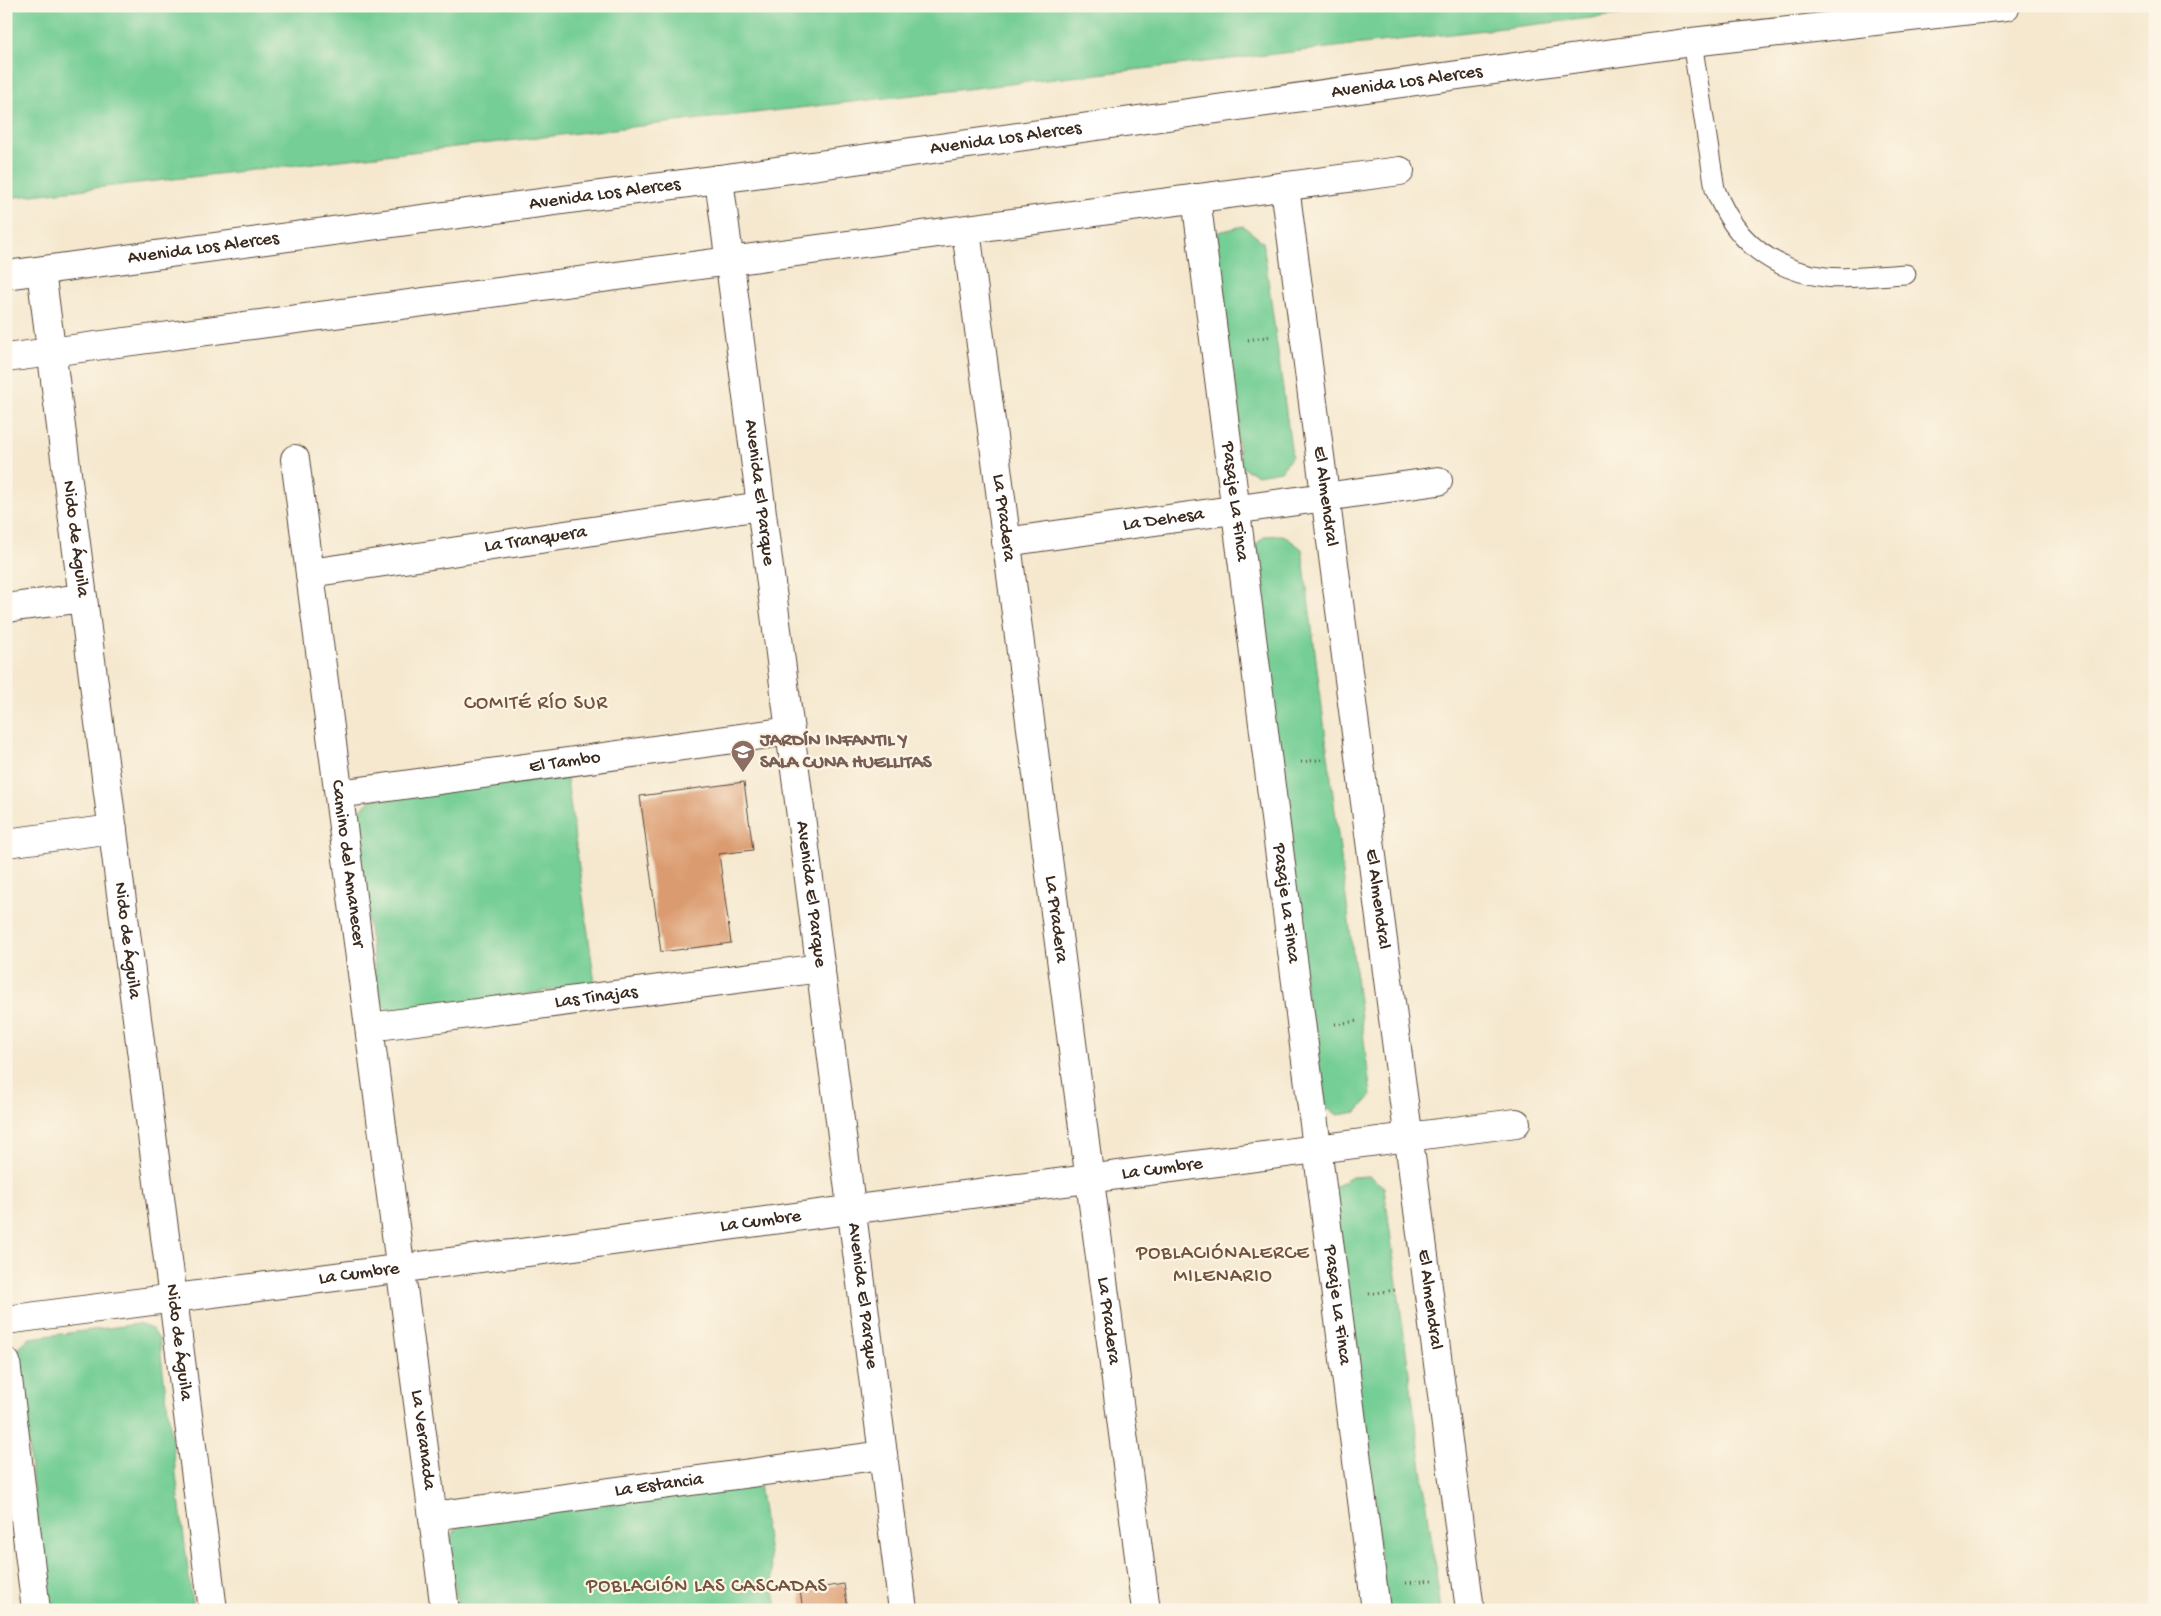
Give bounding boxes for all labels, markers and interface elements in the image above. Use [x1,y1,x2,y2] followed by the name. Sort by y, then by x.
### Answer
[1330,60,1485,104] street label: Avenida Los Alerces
[929,116,1084,161] street label: Avenida Los Alerces
[528,173,683,216] street label: Avenida Los Alerces
[126,227,281,270] street label: Avenida Los Alerces
[739,418,780,567] street label: Avenida El Parque
[1216,439,1254,564] street label: Pasaje La Finca
[1307,445,1343,548] street label: El Almendral
[986,472,1021,564] street label: La Pradera
[57,479,94,600] street label: Nido de Águila
[1121,502,1207,537] street label: La Dehesa
[483,520,590,558] street label: La Tranquera
[464,692,608,716] district label: COMITÉ RÍO SUR
[759,730,933,775] place label: JARDÍN INFANTIL Y SALA CUNA HUELLITAS
[730,739,756,773] school or university icon: JARDÍN INFANTIL Y SALA CUNA HUELLITAS
[528,746,602,779] street label: El Tambo
[325,778,370,951] street label: Camino del Amanecer
[790,820,832,969] street label: Avenida El Parque
[1267,841,1305,966] street label: Pasaje La Finca
[1360,847,1395,951] street label: El Almendral
[1039,874,1073,966] street label: La Pradera
[108,881,146,1002] street label: Nido de Águila
[553,980,640,1014] street label: Las Tinajas
[1120,1152,1204,1186] street label: La Cumbre
[719,1205,803,1238] street label: La Cumbre
[842,1221,883,1370] street label: Avenida El Parque
[1135,1243,1310,1289] district label: POBLACIÓNALERCE MILENARIO
[1318,1243,1356,1368] street label: Pasaje La Finca
[1412,1248,1448,1351] street label: El Almendral
[317,1257,401,1291] street label: La Cumbre
[1091,1276,1126,1367] street label: La Pradera
[160,1283,198,1403] street label: Nido de Águila
[405,1388,441,1493] street label: La Veranada
[613,1468,706,1503] street label: La Estancia
[585,1576,828,1599] district label: POBLACIÓN LAS CASCADAS

